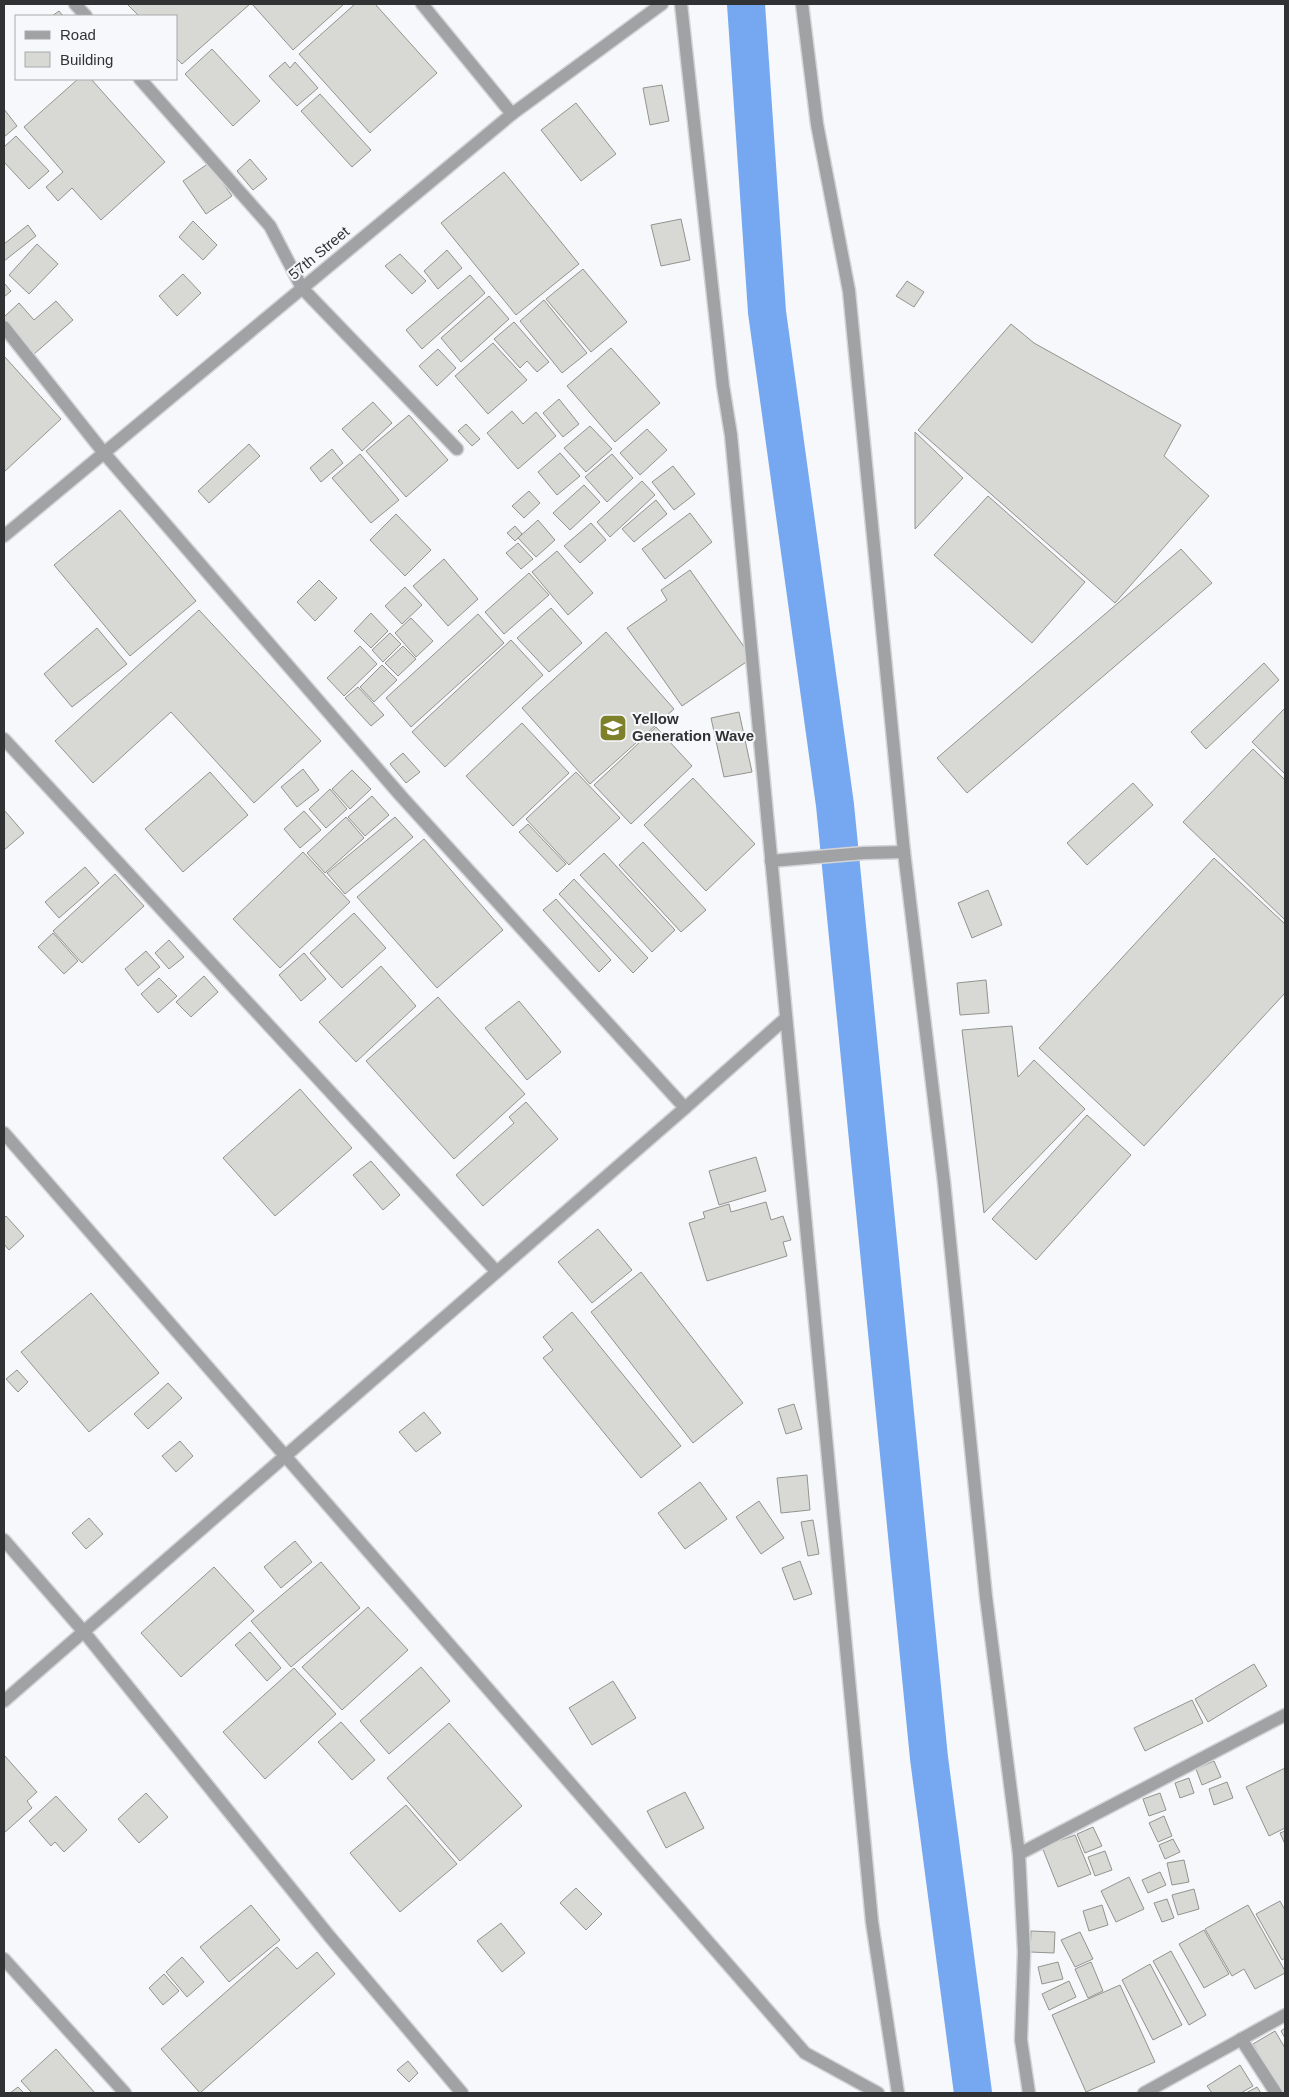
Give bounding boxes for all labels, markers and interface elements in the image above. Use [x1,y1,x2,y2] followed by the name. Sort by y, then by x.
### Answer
[15,15,178,80] legend
[60,26,96,43] text: Road
[60,51,113,68] text: Building
[285,222,353,283] street label: 57th Street
[632,710,754,744] place label: Yellow Generation Wave
[598,713,628,743] school or university icon: Yellow Generation Wave

